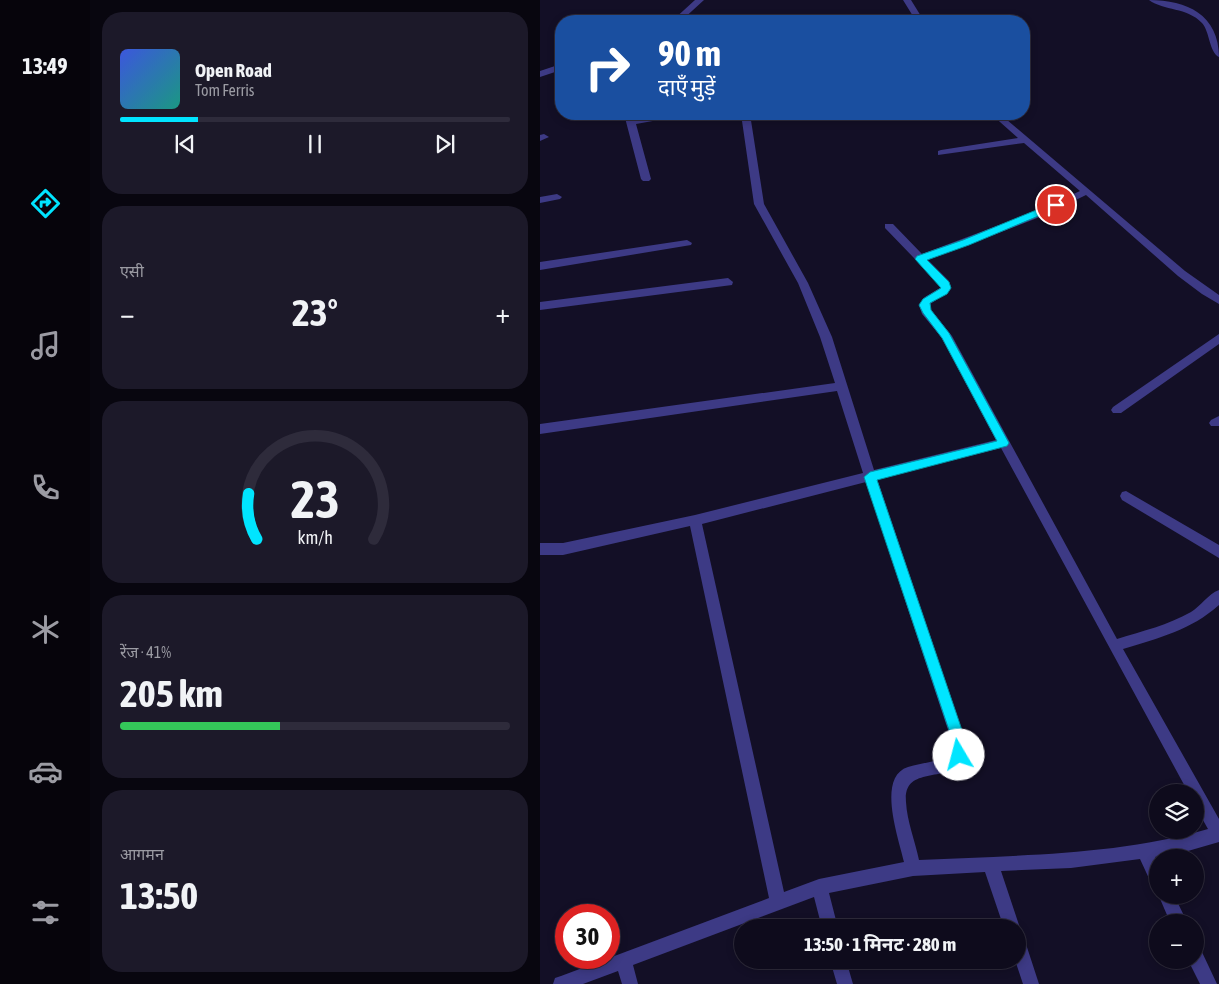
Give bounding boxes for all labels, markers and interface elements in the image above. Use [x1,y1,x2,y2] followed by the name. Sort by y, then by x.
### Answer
[658,33,721,73] text: 90 m
[575,35,640,100] icon: right
[22,53,68,79] text: 13:49
[195,59,272,81] text: Open Road
[658,74,716,100] text: दाएँ मुड़ें
[195,81,254,99] text: Tom Ferris
[171,130,199,158] icon: previous
[301,130,329,158] icon: pause
[431,130,459,158] icon: next
[1035,184,1077,226] pin
[28,186,63,221] icon: directions
[1042,191,1070,219] icon: arrive
[120,262,144,280] text: एसी
[292,291,338,334] text: 23°
[120,297,135,329] text: −
[495,297,510,329] text: +
[28,328,63,363] icon: music
[291,469,339,529] text: 23
[28,470,63,505] icon: phone
[297,527,333,548] text: km/h
[28,612,63,647] icon: climate
[120,643,171,661] text: रेंज · 41%
[120,672,223,715] text: 205 km
[932,728,984,780] position arrow
[28,754,63,789] icon: car
[1149,784,1204,969] map controls
[1149,784,1204,839] button: layers
[120,845,164,863] text: आगमन
[1149,849,1204,904] button: +
[120,874,198,917] text: 13:50
[28,895,63,930] icon: filters
[555,904,620,969] speed limit sign: 30
[1149,914,1204,969] button: −
[804,933,956,955] text: 13:50 · 1 मिनट · 280 m

